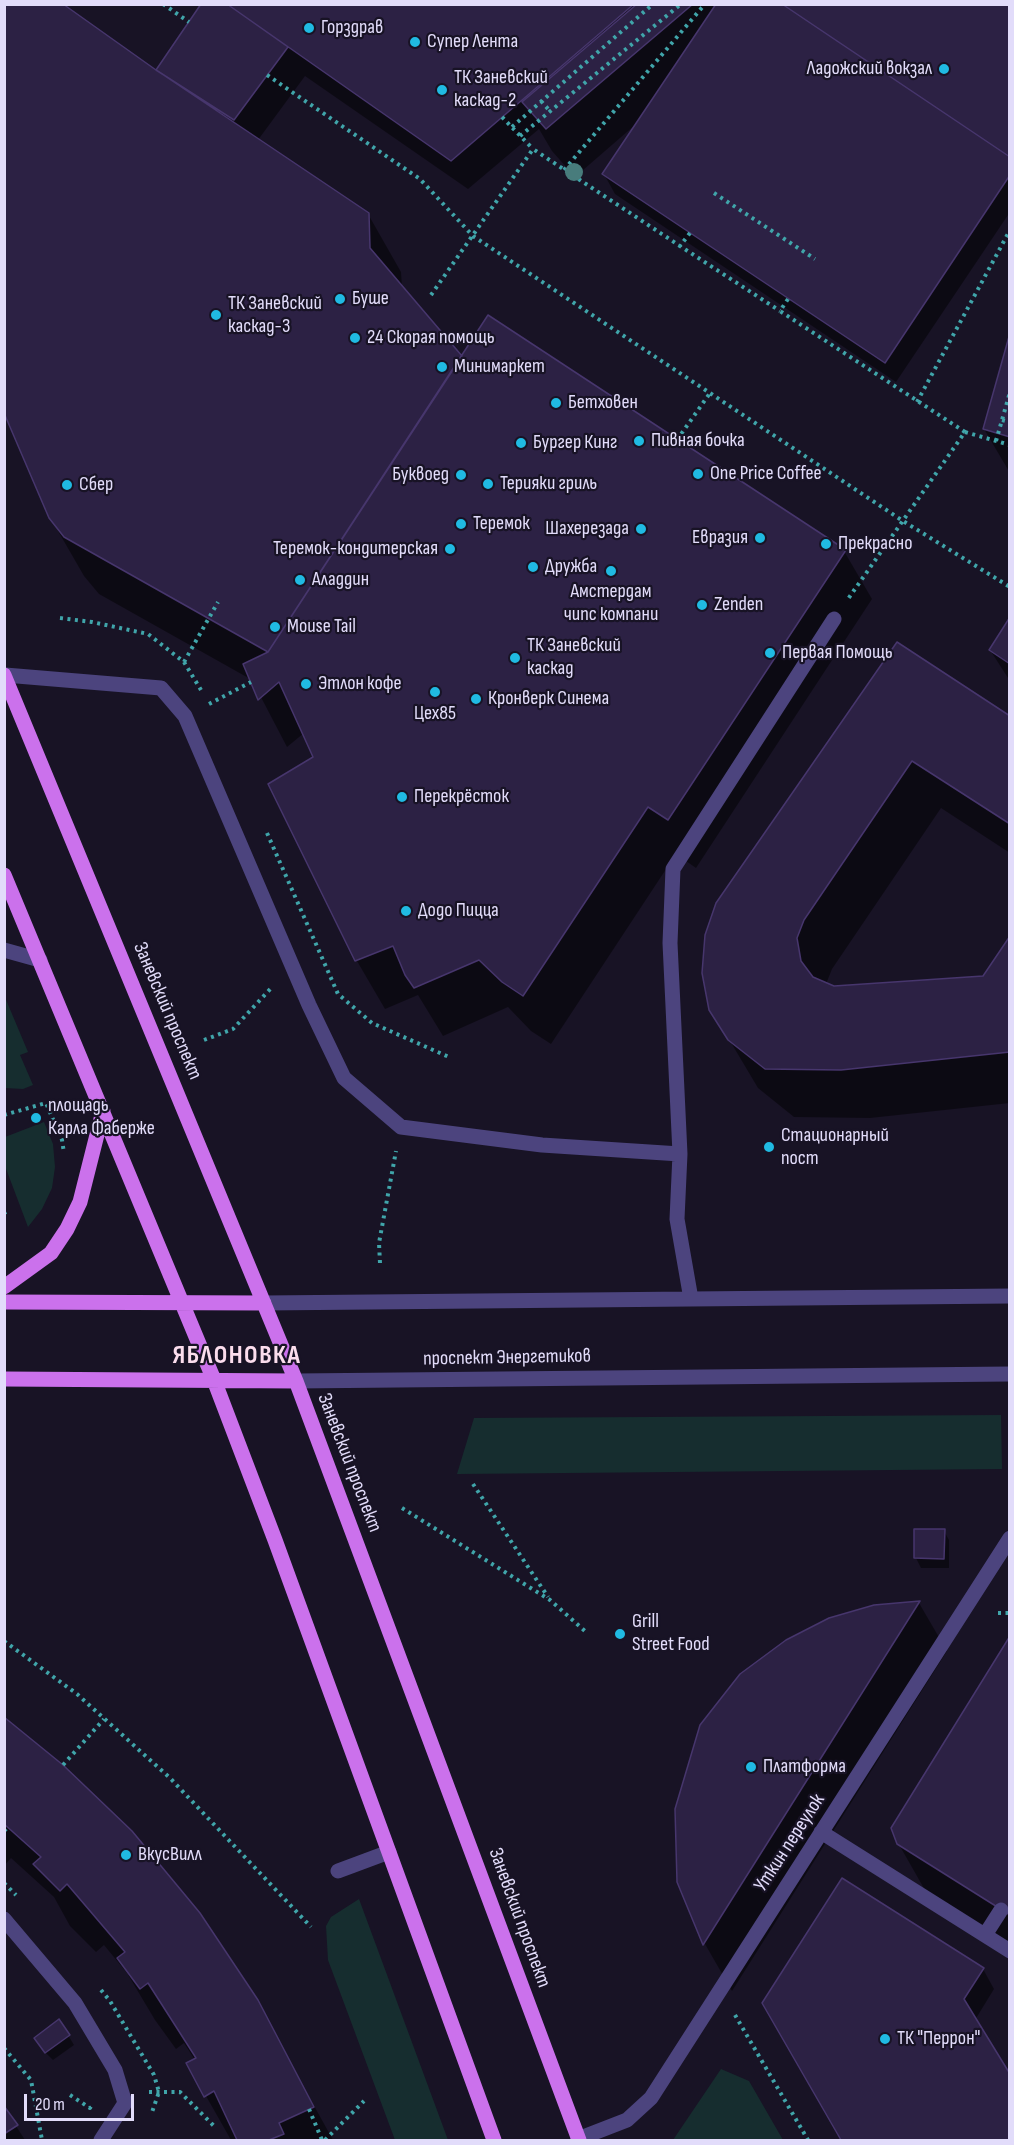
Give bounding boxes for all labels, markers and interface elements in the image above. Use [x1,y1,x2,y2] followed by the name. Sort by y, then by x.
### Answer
[321,16,383,40] place label: Горздрав
[302,21,316,35] marker: Горздрав
[427,30,518,54] place label: Супер Лента
[408,35,422,49] marker: Супер Лента
[807,57,932,81] place label: Ладожский вокзал
[937,62,951,76] marker: Ладожский вокзал
[454,66,548,113] place label: ТК Заневский каскад-2
[435,83,449,97] marker: ТК Заневский каскад-2
[352,287,389,311] place label: Буше
[228,292,322,339] place label: ТК Заневский каскад-3
[333,292,347,306] marker: Буше
[209,308,223,322] marker: ТК Заневский каскад-3
[367,326,495,350] place label: 24 Скорая помощь
[348,331,362,345] marker: 24 Скорая помощь
[454,355,545,379] place label: Минимаркет
[435,360,449,374] marker: Минимаркет
[568,391,638,415] place label: Бетховен
[549,396,563,410] marker: Бетховен
[651,429,745,453] place label: Пивная бочка
[533,431,617,455] place label: Бургер Кинг
[632,434,646,448] marker: Пивная бочка
[514,436,528,450] marker: Бургер Кинг
[710,462,822,486] place label: One Price Coffee
[392,463,449,487] place label: Буквоед
[691,467,705,481] marker: One Price Coffee
[454,468,468,482] marker: Буквоед
[500,472,597,496] place label: Терияки гриль
[79,473,113,497] place label: Сбер
[481,477,495,491] marker: Терияки гриль
[60,478,74,492] marker: Сбер
[473,512,530,536] place label: Теремок
[454,517,468,531] marker: Теремок
[545,517,629,541] place label: Шахерезада
[634,522,648,536] marker: Шахерезада
[692,526,748,550] place label: Евразия
[753,531,767,545] marker: Евразия
[838,532,912,556] place label: Прекрасно
[273,537,438,561] place label: Теремок-кондитерская
[819,537,833,551] marker: Прекрасно
[443,542,457,556] marker: Теремок-кондитерская
[545,555,597,579] place label: Дружба
[526,560,540,574] marker: Дружба
[604,564,618,578] marker: Амстердам чипс компани
[312,568,369,592] place label: Аладдин
[293,573,307,587] marker: Аладдин
[564,580,658,627] place label: Амстердам чипс компани
[714,593,763,617] place label: Zenden
[695,598,709,612] marker: Zenden
[287,615,356,639] place label: Mouse Tail
[268,620,282,634] marker: Mouse Tail
[527,634,621,681] place label: ТК Заневский каскад
[782,641,893,665] place label: Первая Помощь
[763,646,777,660] marker: Первая Помощь
[508,651,522,665] marker: ТК Заневский каскад
[318,672,402,696] place label: Этлон кофе
[299,677,313,691] marker: Этлон кофе
[428,685,442,699] marker: Цех85
[488,687,609,711] place label: Кронверк Синема
[469,692,483,706] marker: Кронверк Синема
[414,702,456,726] place label: Цех85
[414,785,509,809] place label: Перекрёсток
[395,790,409,804] marker: Перекрёсток
[418,899,499,923] place label: Додо Пицца
[399,904,413,918] marker: Додо Пицца
[127,939,207,1083] street label: Заневский проспект
[48,1094,155,1141] place label: площадь Карла Фаберже
[29,1111,43,1125] marker: площадь Карла Фаберже
[781,1124,889,1171] place label: Стационарный пост
[762,1140,776,1154] marker: Стационарный пост
[173,1340,301,1372] district label: ЯБЛОНОВКА
[423,1345,591,1371] street label: проспект Энергетиков
[312,1390,386,1536] street label: Заневский проспект
[632,1610,710,1657] place label: Grill Street Food
[613,1627,627,1641] marker: Grill Street Food
[763,1755,846,1779] place label: Платформа
[744,1760,758,1774] marker: Платформа
[750,1790,830,1896] street label: Уткин переулок
[138,1843,202,1867] place label: ВкусВилл
[483,1845,555,1991] street label: Заневский проспект
[119,1848,133,1862] marker: ВкусВилл
[897,2027,980,2051] place label: ТК "Перрон"
[878,2032,892,2046] marker: ТК "Перрон"
[27,2082,136,2120] scale bar
[35,2094,65,2115] text: 20 m

